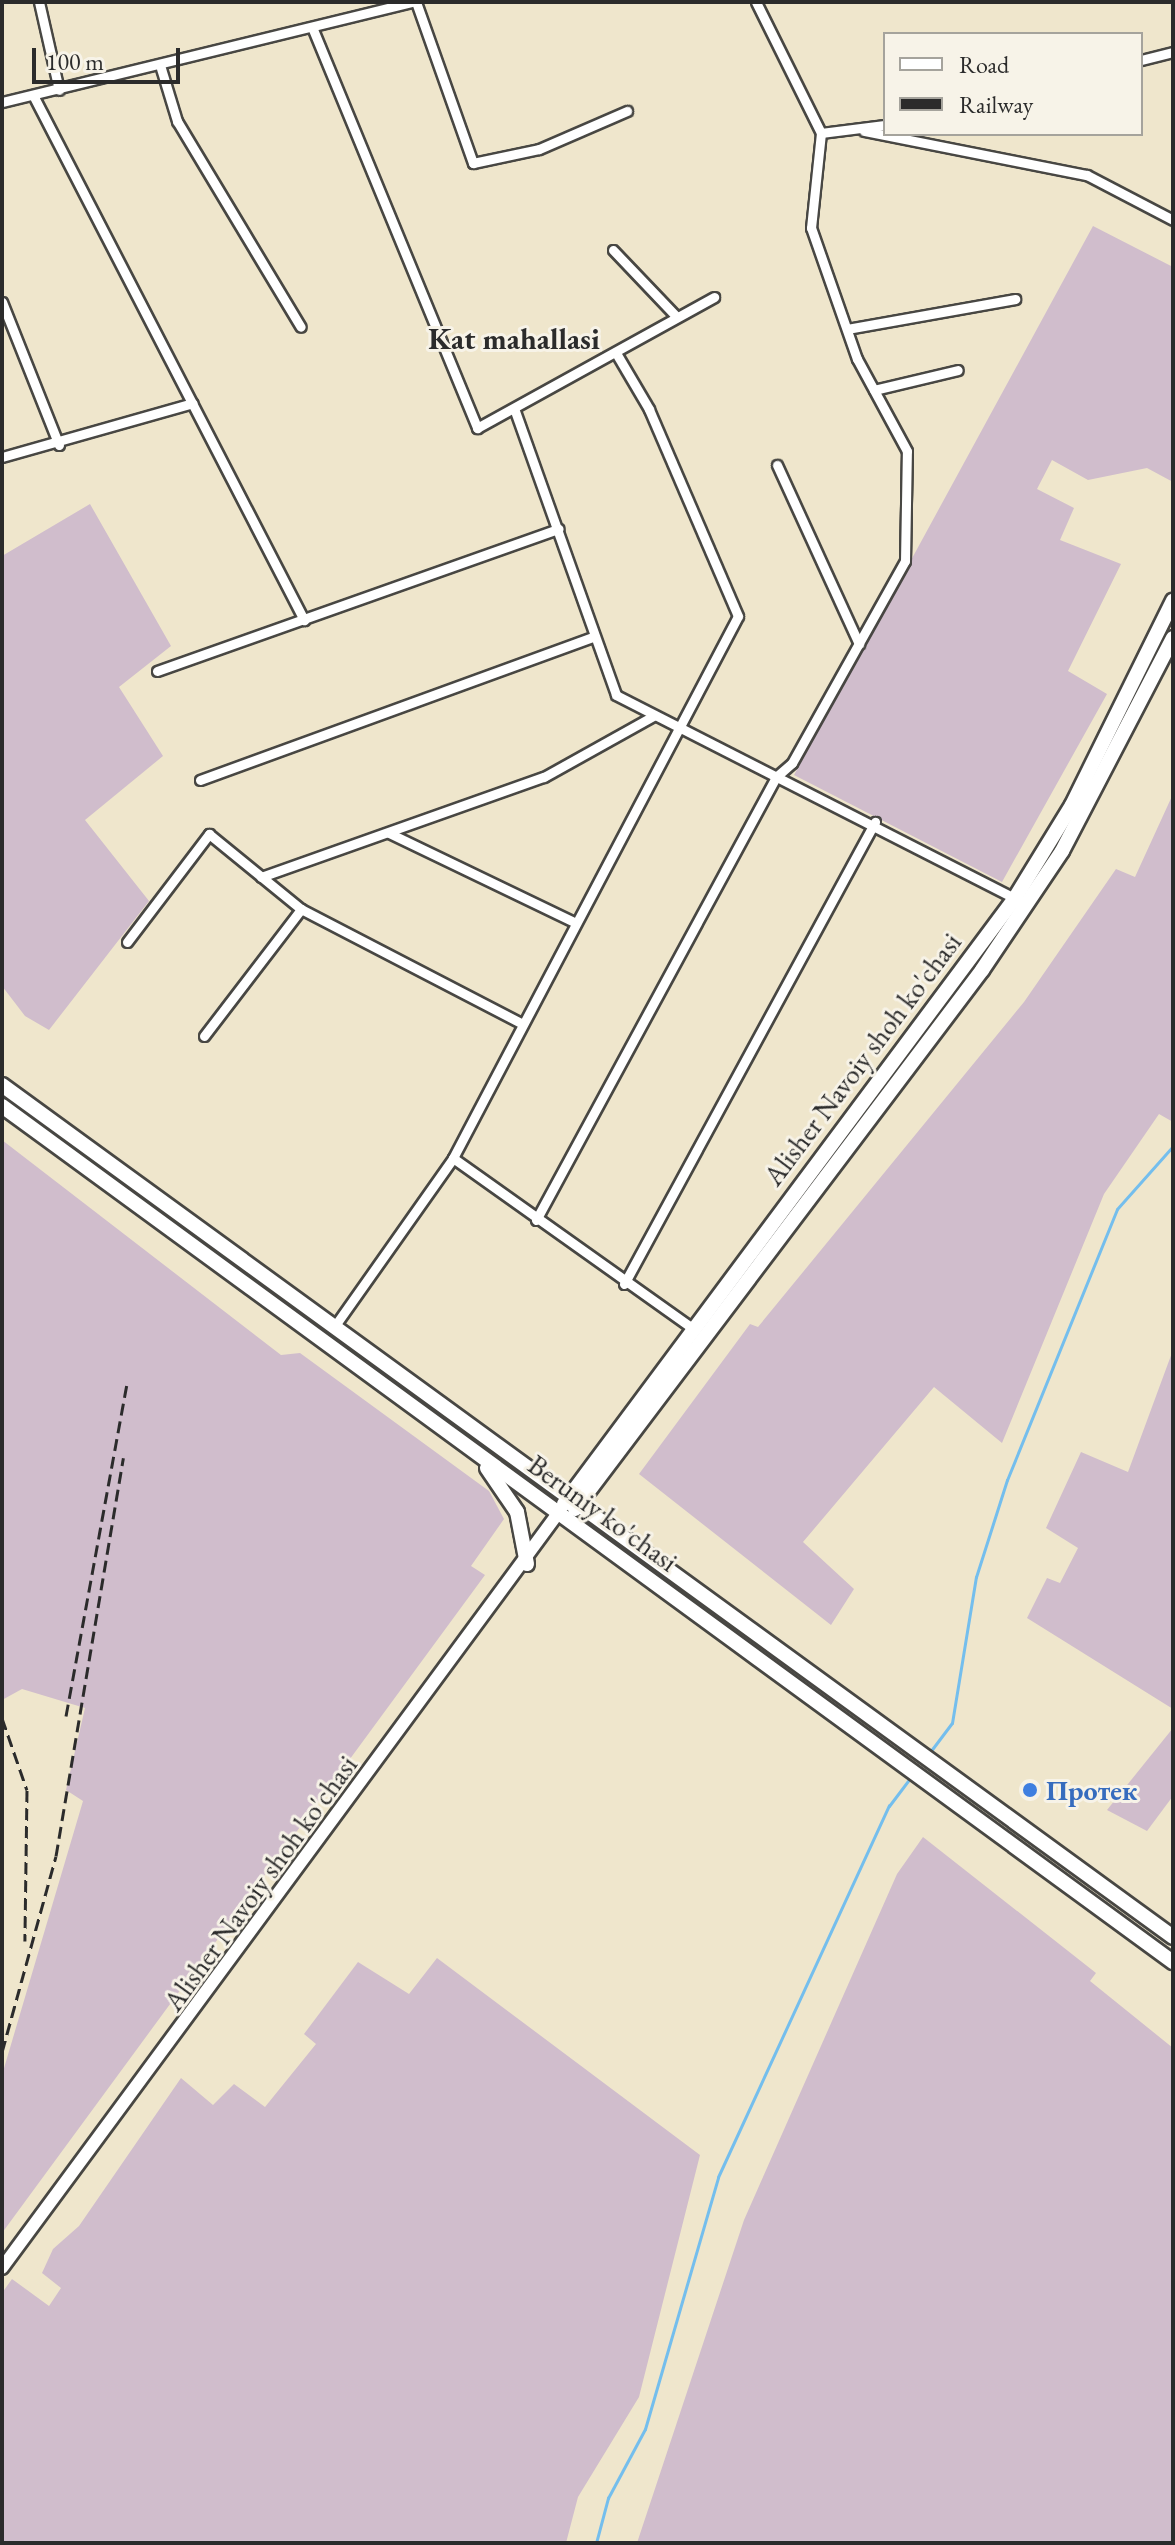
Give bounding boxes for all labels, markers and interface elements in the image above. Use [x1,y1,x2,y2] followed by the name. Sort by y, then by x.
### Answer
[36,32,184,82] scale bar
[883,32,1143,136] legend
[46,46,104,77] text: 100 m
[959,49,1009,80] text: Road
[959,89,1033,120] text: Railway
[428,321,600,357] district label: Kat mahallasi
[756,926,968,1192] street label: Alisher Navoiy shoh ko'chasi
[522,1448,684,1578] street label: Beruniy ko'chasi
[156,1749,364,2017] street label: Alisher Navoiy shoh ko'chasi
[1046,1773,1137,1807] place label: Протек
[1021,1781,1039,1799] marker: Протек

